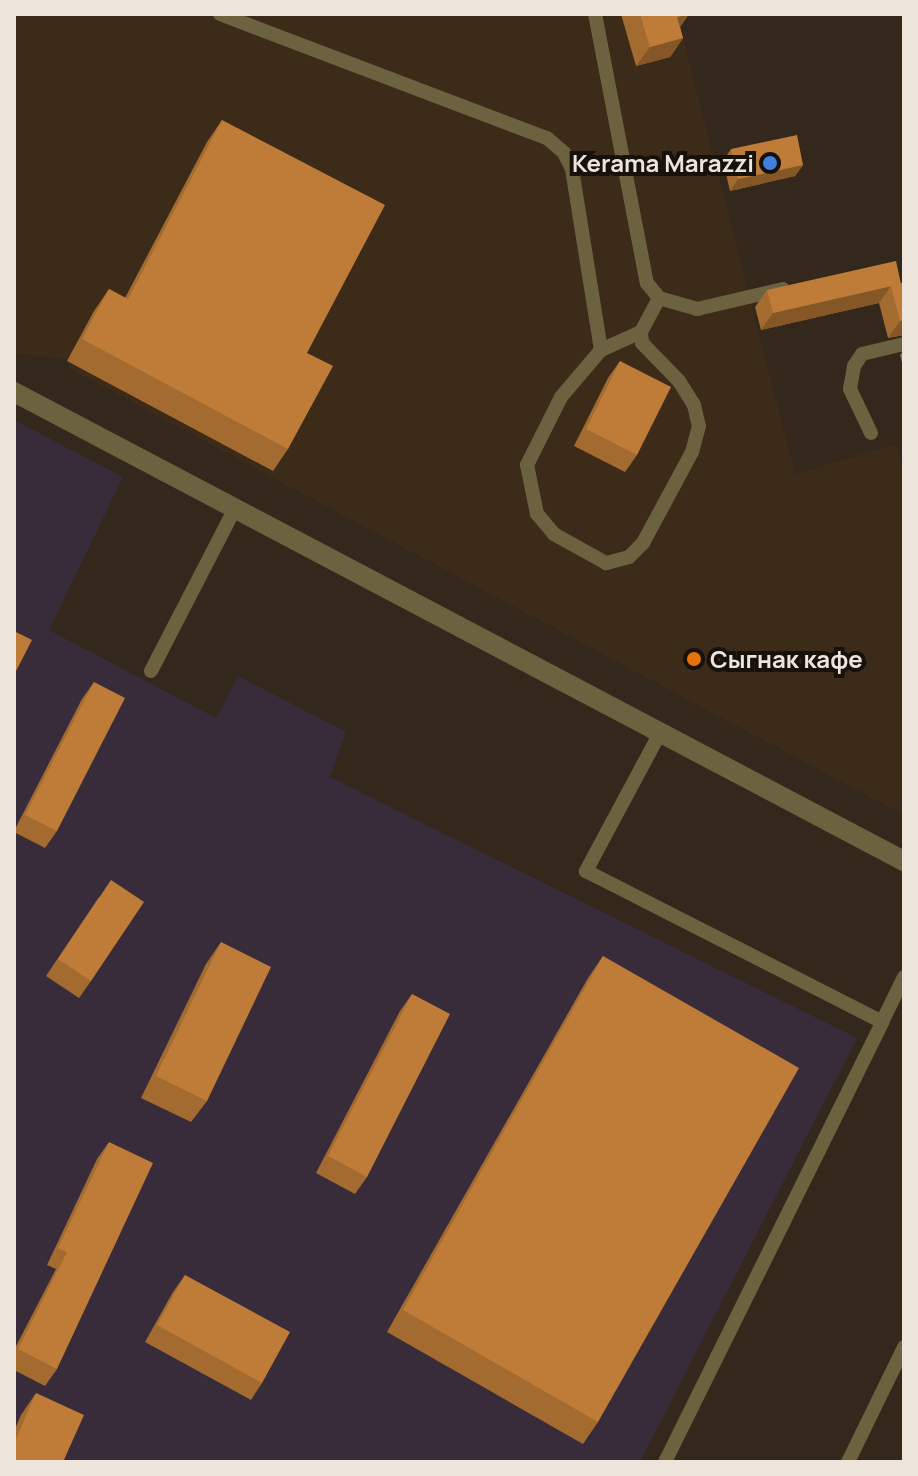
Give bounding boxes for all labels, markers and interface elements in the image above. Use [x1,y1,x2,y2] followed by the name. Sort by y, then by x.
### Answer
[572,149,754,177] place label: Kerama Marazzi
[761,154,779,172] marker: Kerama Marazzi
[710,645,863,673] place label: Сыгнак кафе
[685,650,703,668] marker: Сыгнак кафе

